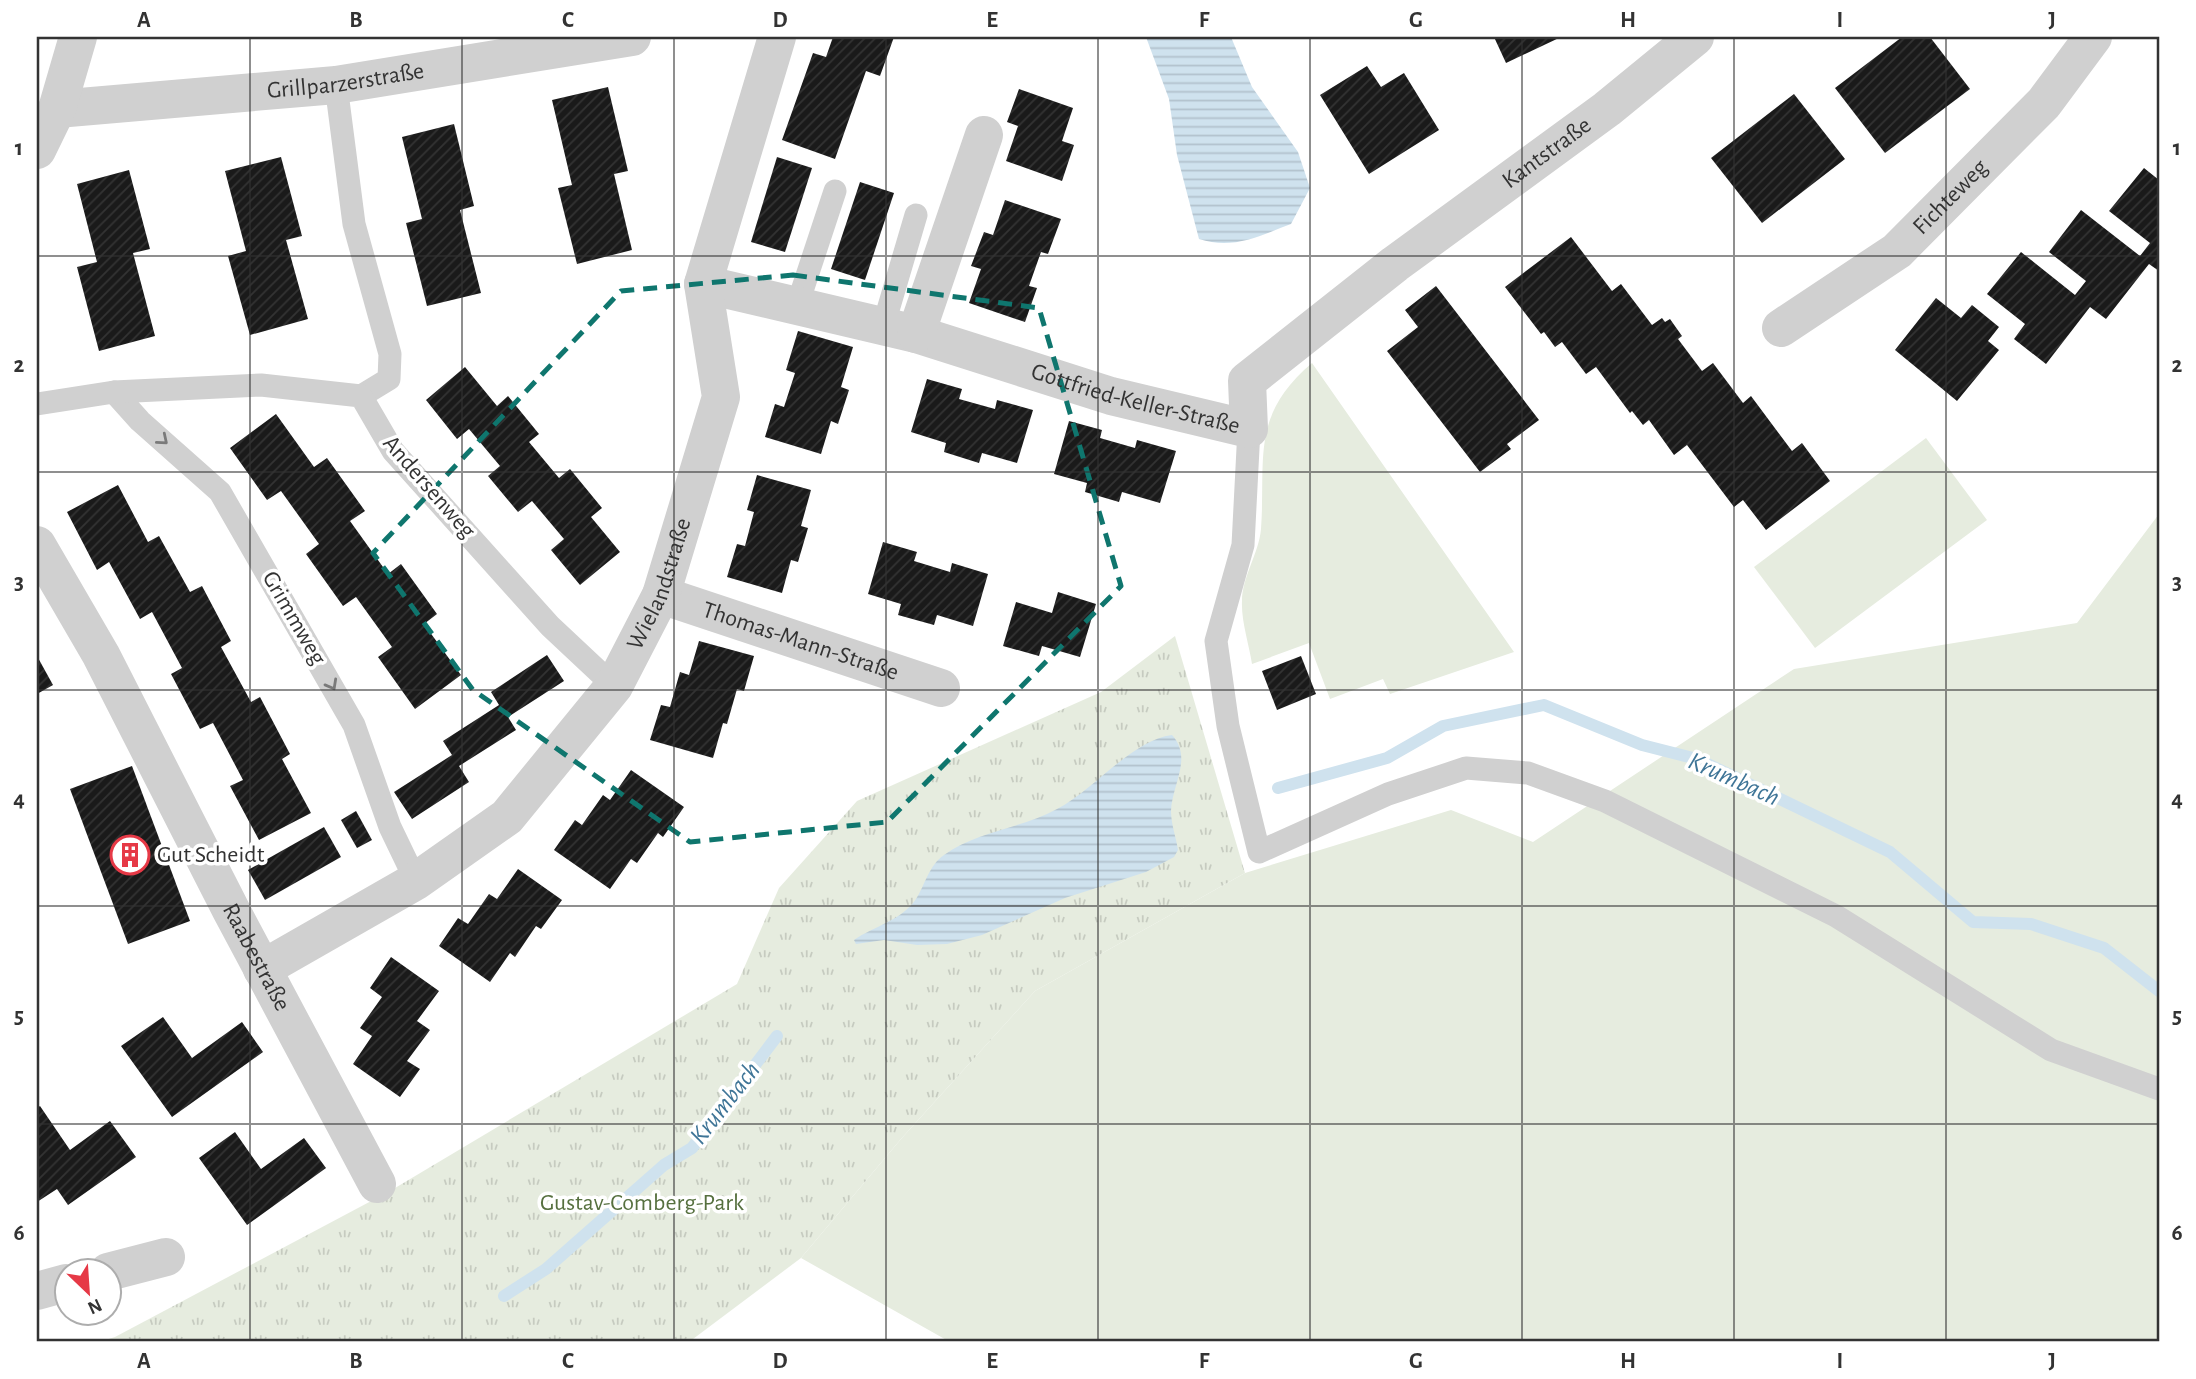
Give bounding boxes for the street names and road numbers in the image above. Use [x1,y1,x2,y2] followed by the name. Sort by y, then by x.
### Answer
[266,59,426,103] street label: Grillparzerstraße
[1498,113,1596,193] street label: Kantstraße
[1908,155,1993,239] street label: Fichteweg
[1028,359,1242,438] street label: Gottfried-Keller-Straße
[378,431,480,543] street label: Andersenweg
[623,515,696,654] street label: Wielandstraße
[258,567,330,669] street label: Grimmweg
[700,598,902,685] street label: Thomas-Mann-Straße
[218,900,294,1015] street label: Raabestraße

